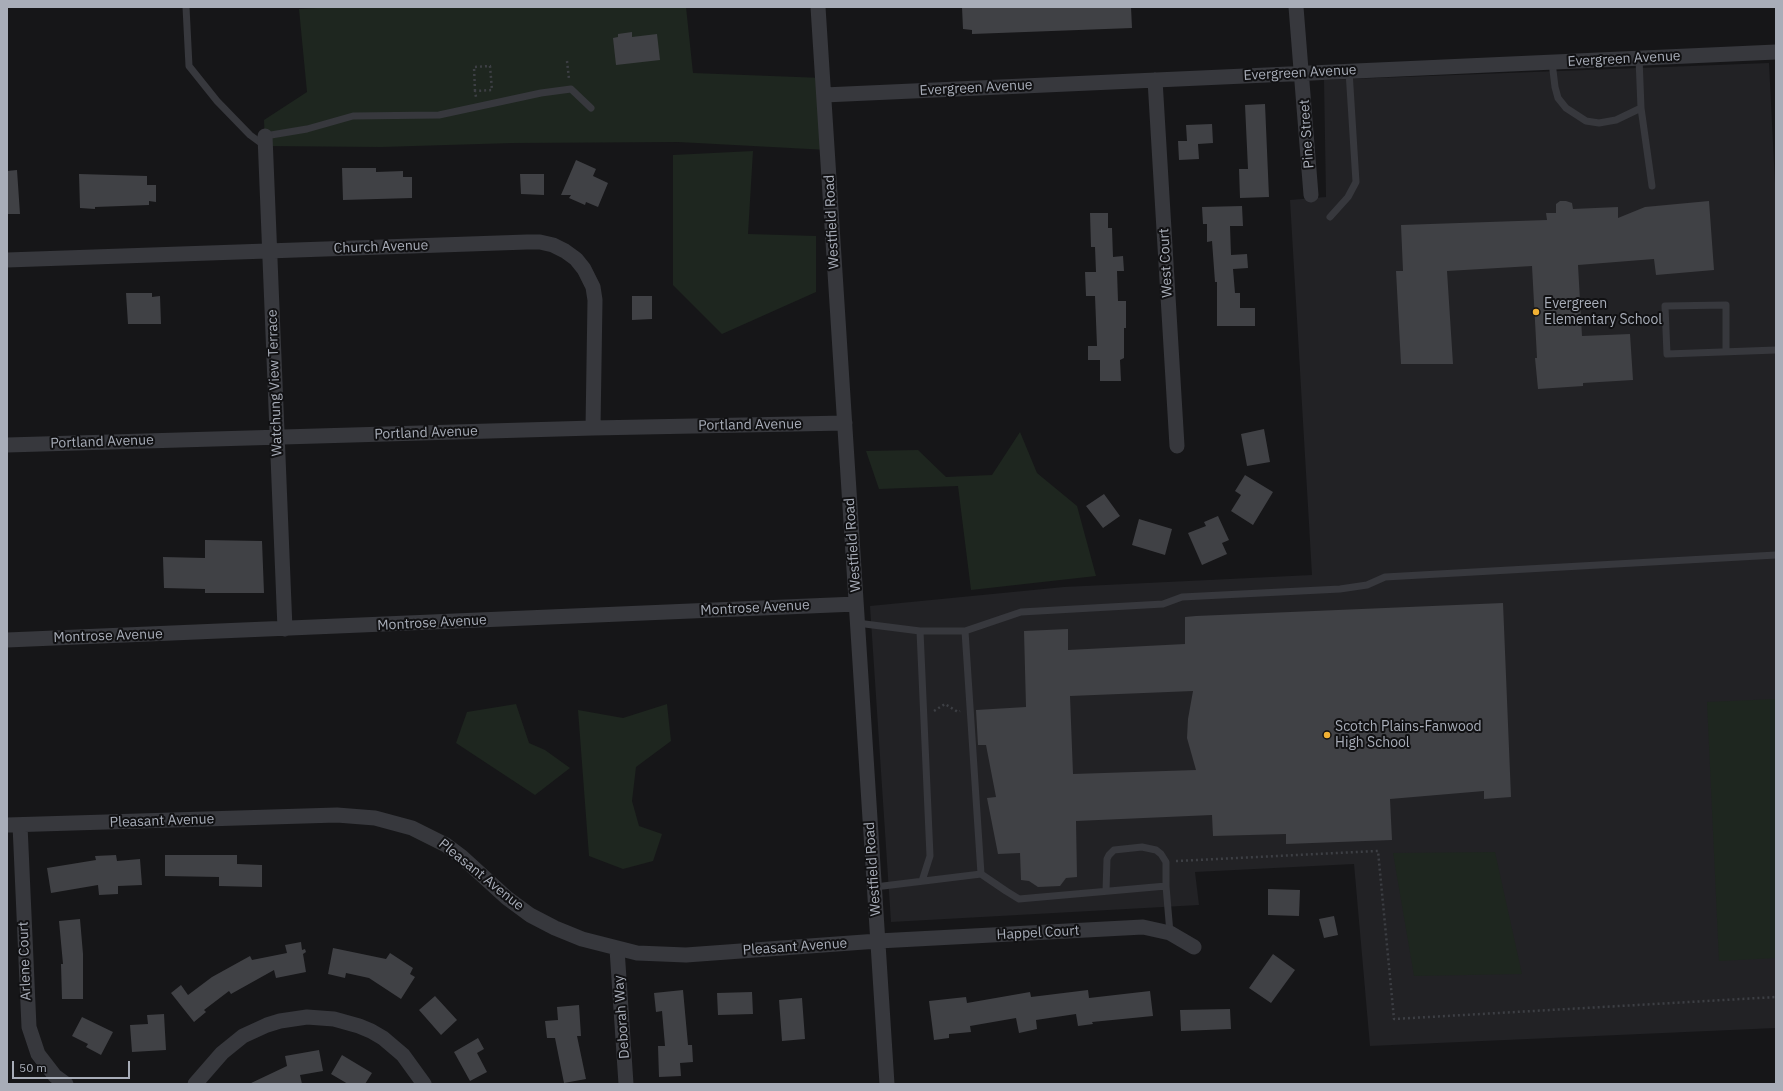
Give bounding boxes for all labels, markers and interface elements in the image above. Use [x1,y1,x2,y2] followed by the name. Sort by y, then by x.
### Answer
[1567,48,1681,70] street label: Evergreen Avenue
[1243,62,1357,84] street label: Evergreen Avenue
[919,77,1033,99] street label: Evergreen Avenue
[1296,99,1318,169] street label: Pine Street
[821,174,843,270] street label: Westfield Road
[1156,228,1176,298] street label: West Court
[333,237,429,257] street label: Church Avenue
[1544,296,1662,328] place label: Evergreen Elementary School
[1531,307,1541,317] marker: Evergreen Elementary School
[264,309,286,457] street label: Watchung View Terrace
[698,416,802,434] street label: Portland Avenue
[374,423,478,443] street label: Portland Avenue
[50,432,154,452] street label: Portland Avenue
[841,497,865,593] street label: Westfield Road
[700,597,810,619] street label: Montrose Avenue
[377,612,487,634] street label: Montrose Avenue
[53,626,163,646] street label: Montrose Avenue
[1335,719,1482,752] place label: Scotch Plains-Fanwood High School
[1322,730,1332,740] marker: Scotch Plains-Fanwood High School
[109,811,215,831] street label: Pleasant Avenue
[861,821,885,917] street label: Westfield Road
[435,836,527,914] street label: Pleasant Avenue
[15,921,35,1001] street label: Arlene Court
[996,922,1080,944] street label: Happel Court
[742,935,848,959] street label: Pleasant Avenue
[611,975,633,1059] street label: Deborah Way
[14,1053,132,1079] scale bar
[19,1060,47,1075] text: 50 m

